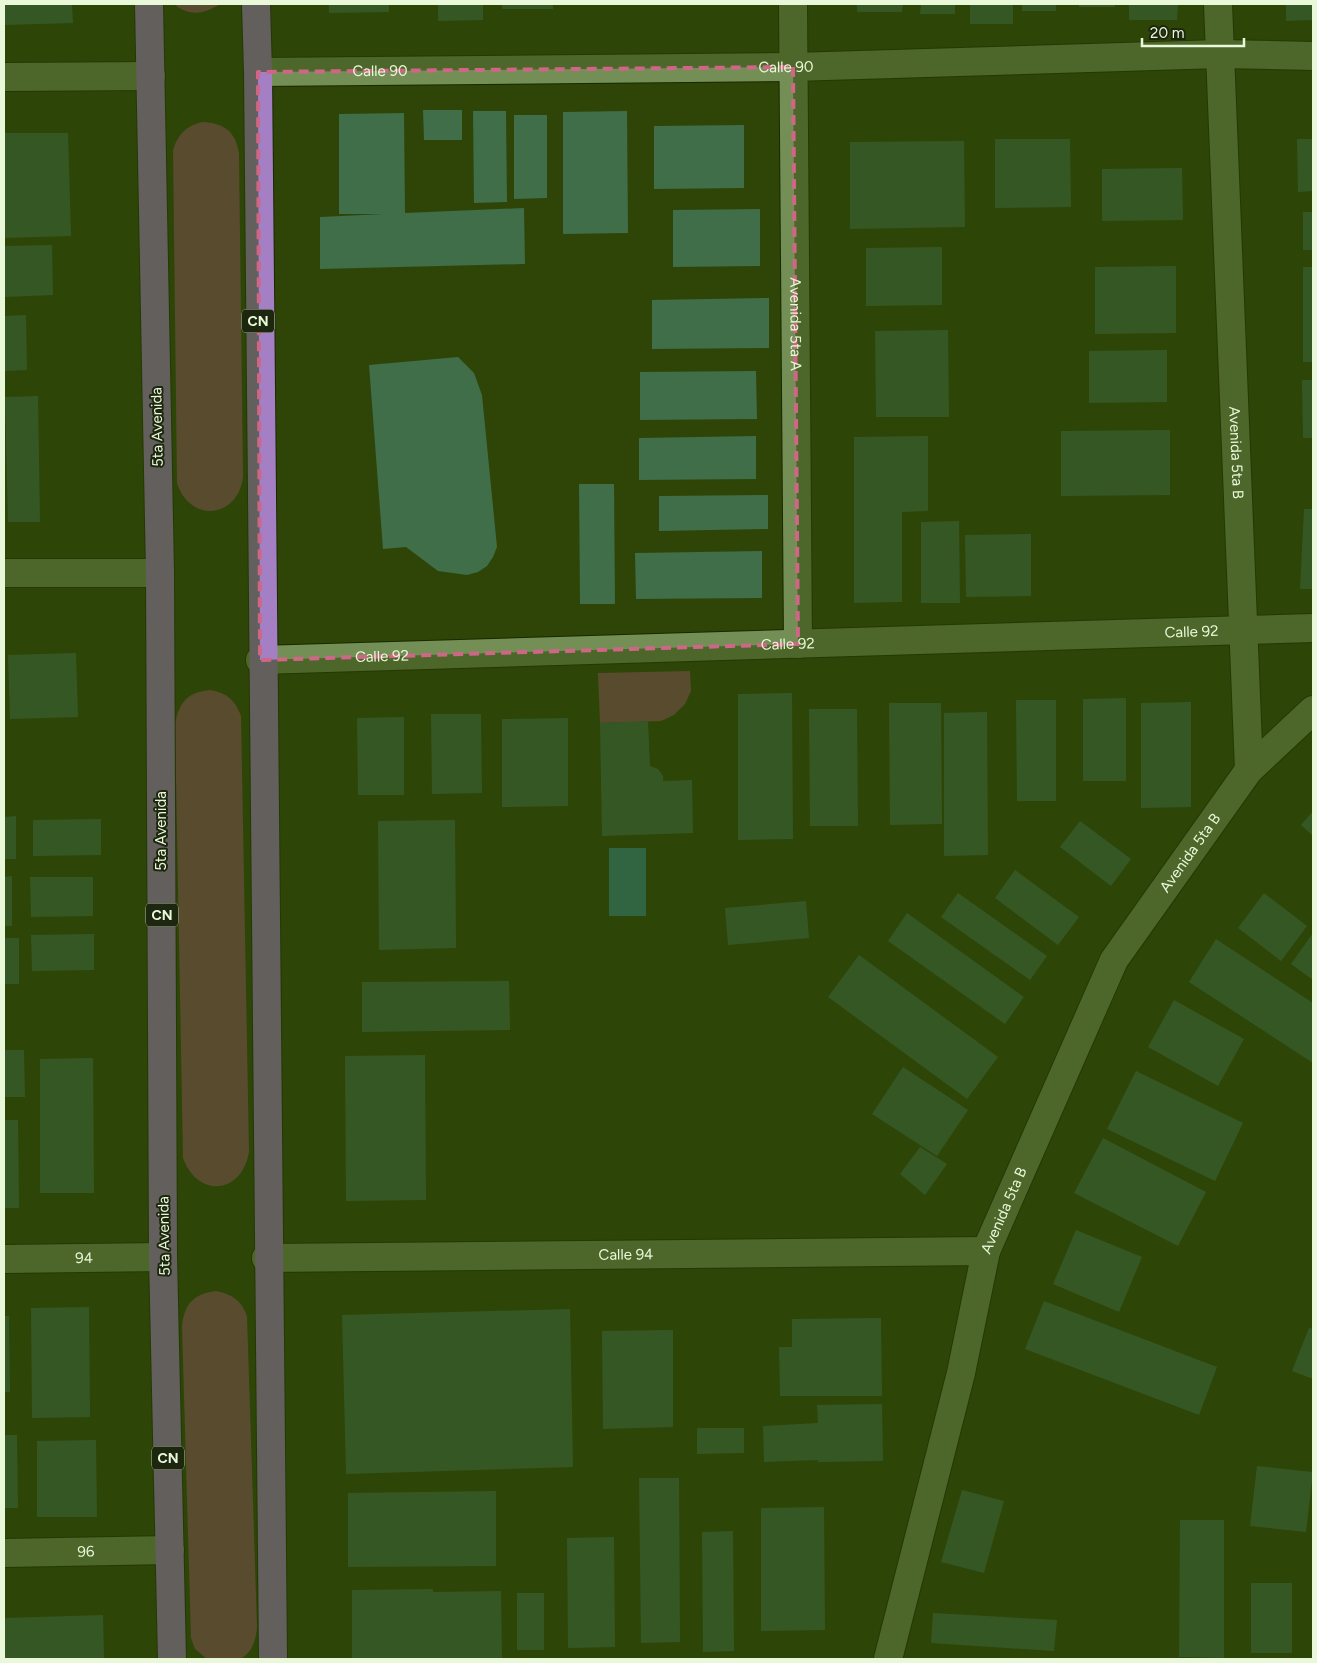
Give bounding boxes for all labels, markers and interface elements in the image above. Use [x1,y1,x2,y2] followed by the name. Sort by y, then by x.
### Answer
[1142,15,1244,47] scale bar
[1150,24,1184,42] text: 20 m
[758,57,814,76] street label: Calle 90
[352,62,408,80] street label: Calle 90
[786,277,805,371] street label: Avenida 5ta A
[242,310,274,332] road number: CN
[147,387,167,467] street label: 5ta Avenida
[1225,406,1247,499] street label: Avenida 5ta B
[1164,622,1219,642] street label: Calle 92
[761,634,815,654] street label: Calle 92
[355,646,409,666] street label: Calle 92
[152,791,170,871] street label: 5ta Avenida
[1156,810,1224,896] street label: Avenida 5ta B
[146,904,178,926] road number: CN
[977,1164,1031,1256] street label: Avenida 5ta B
[154,1196,174,1276] street label: 5ta Avenida
[598,1245,653,1264] street label: Calle 94
[75,1249,93,1267] street label: 94
[152,1446,184,1470] road number: CN
[77,1542,95,1561] street label: 96

